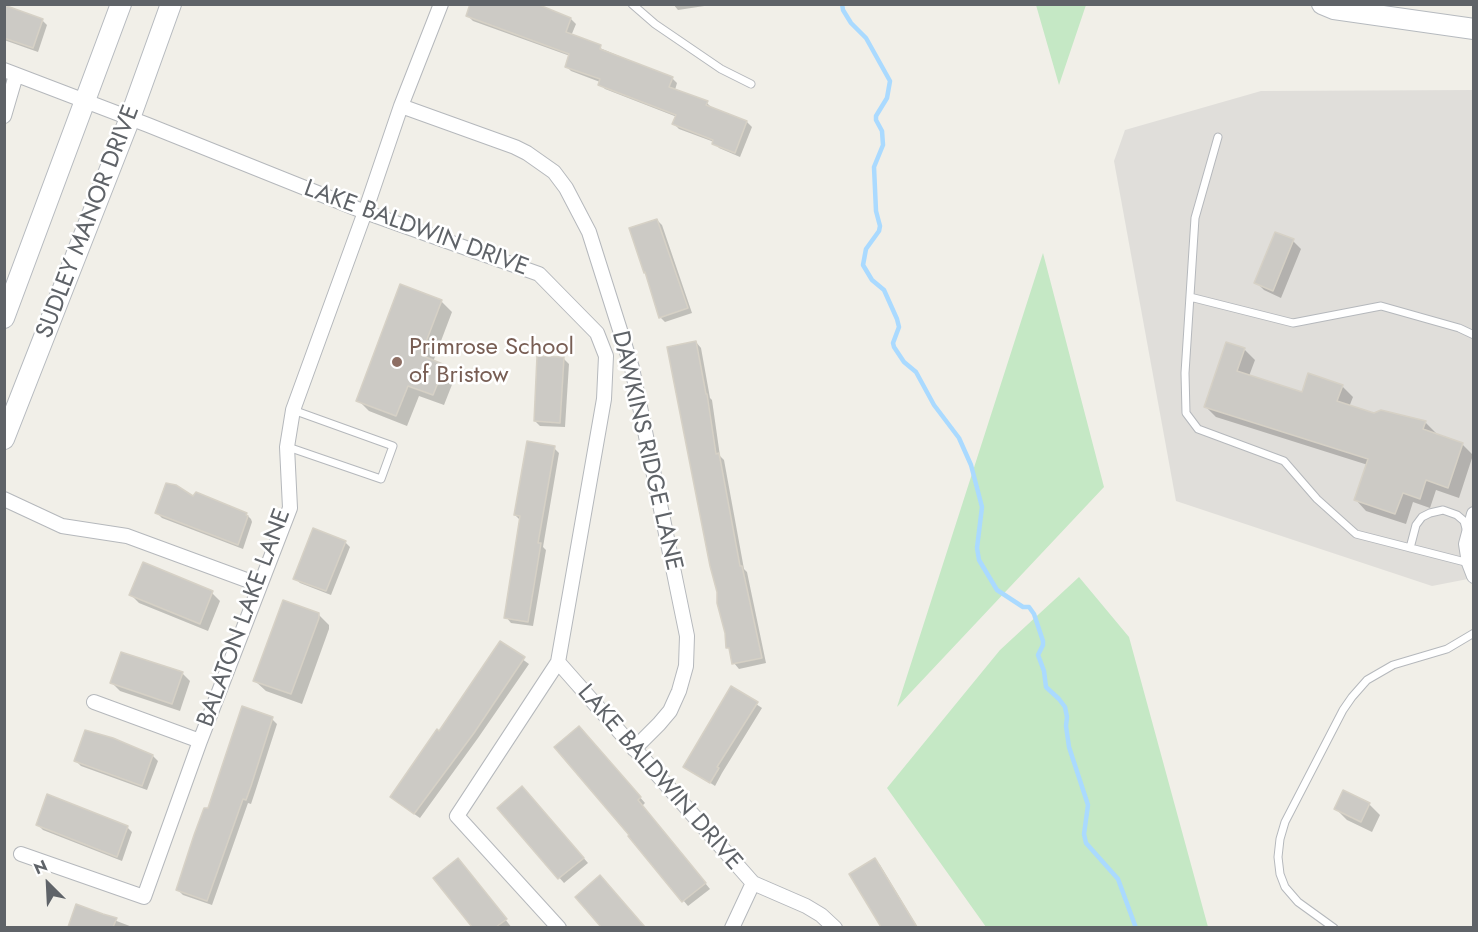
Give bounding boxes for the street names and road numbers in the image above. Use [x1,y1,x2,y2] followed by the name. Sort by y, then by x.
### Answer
[31,101,147,343] street label: SUDLEY MANOR DRIVE
[300,175,532,283] street label: LAKE BALDWIN DRIVE
[604,328,688,574] street label: DAWKINS RIDGE LANE
[192,505,298,731] street label: BALATON LAKE LANE
[570,679,748,877] street label: LAKE BALDWIN DRIVE

